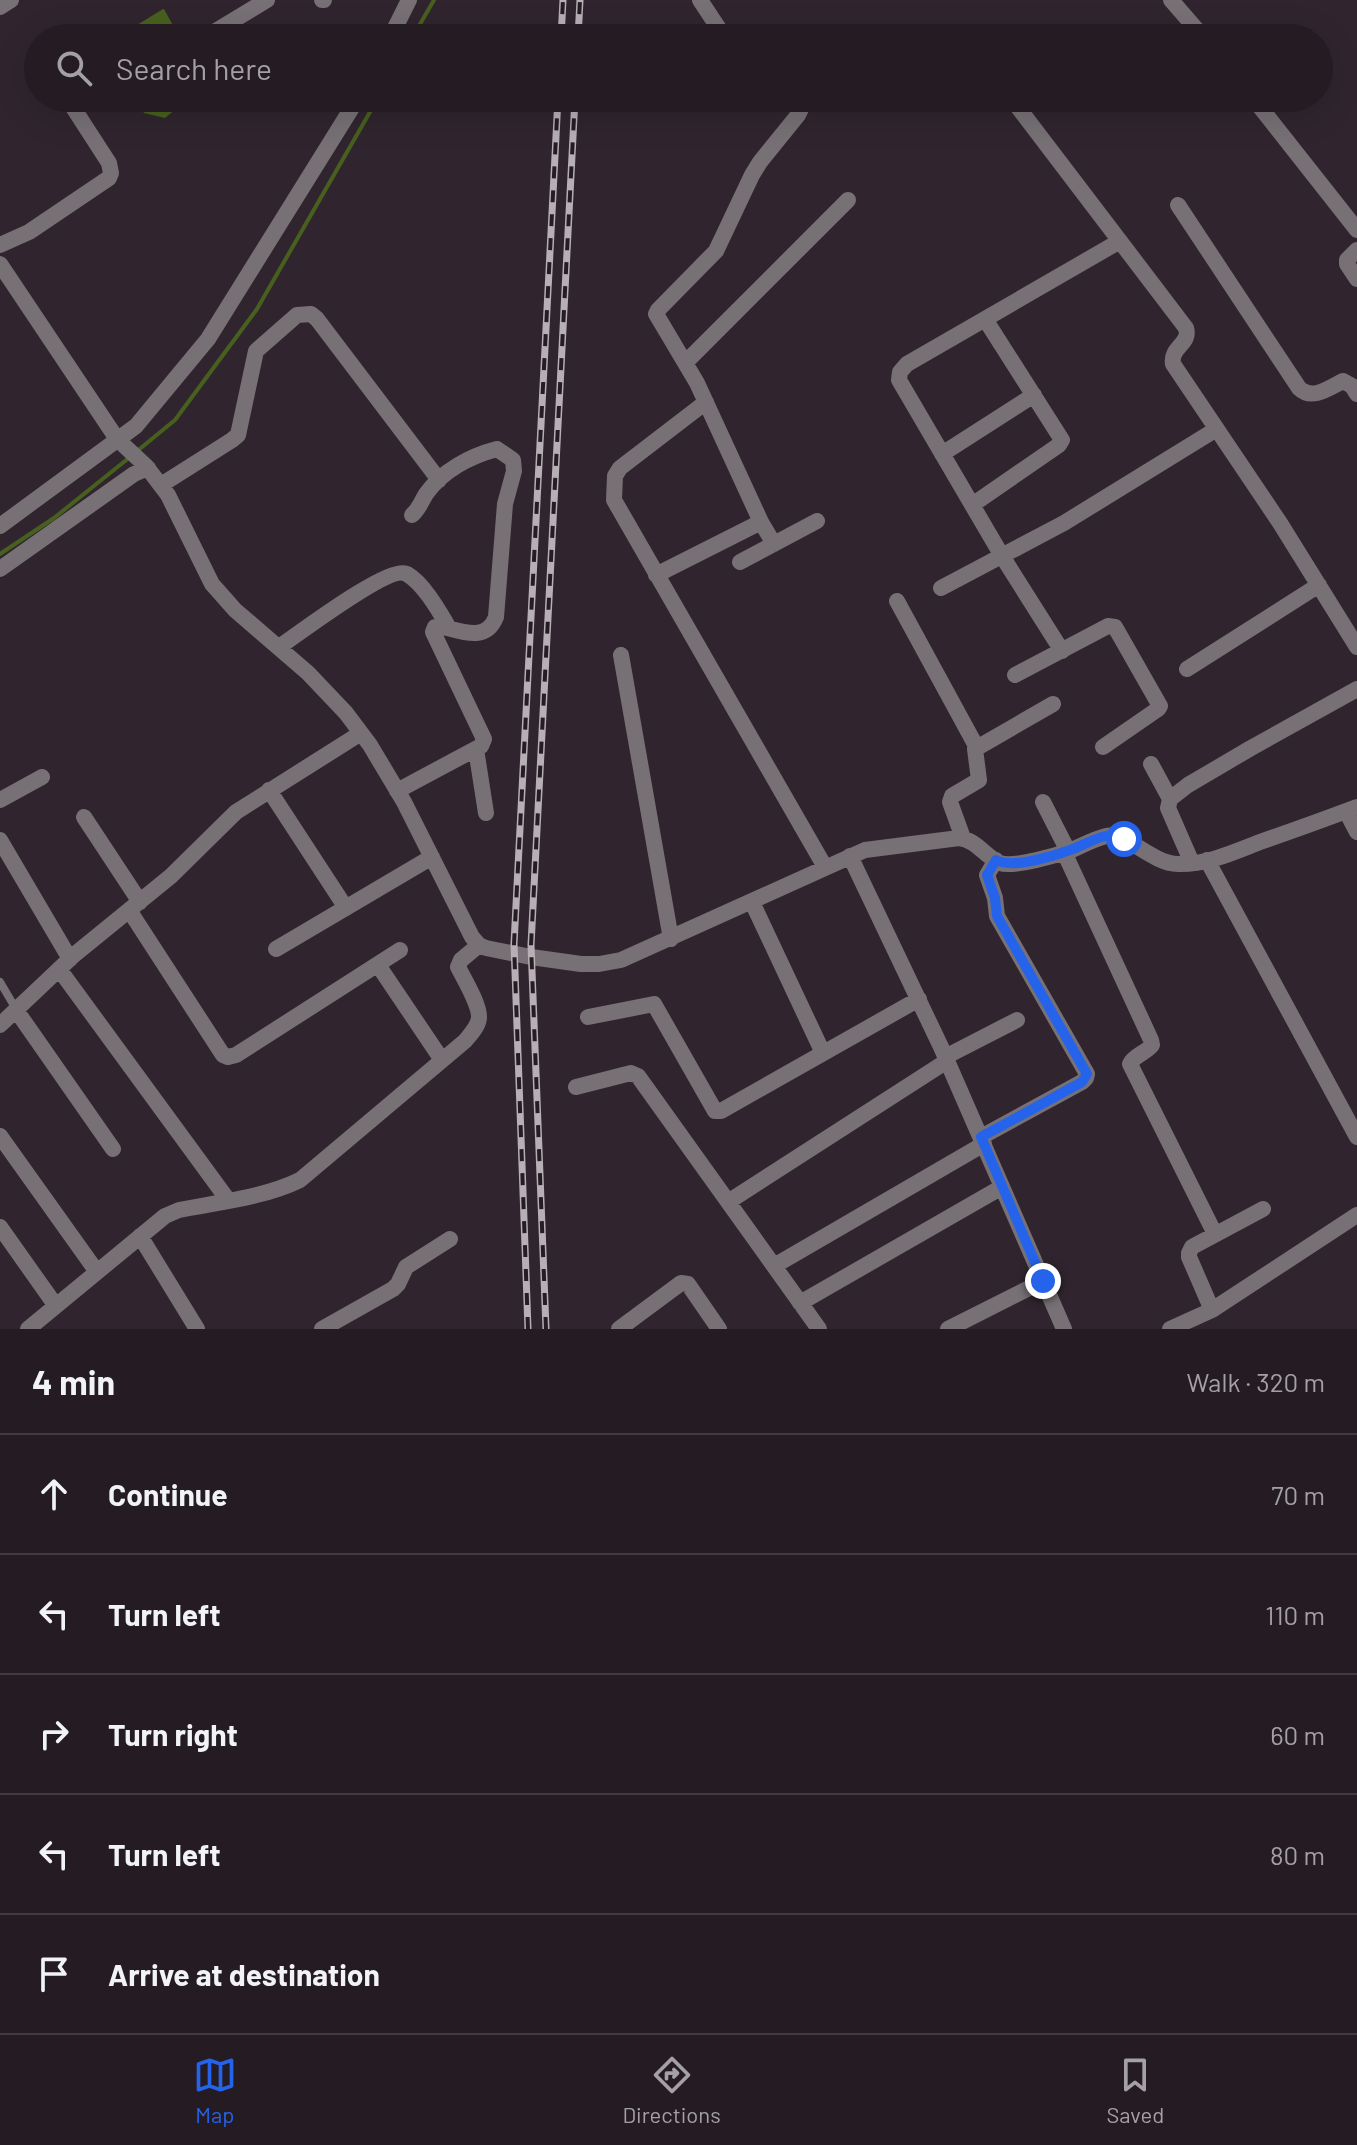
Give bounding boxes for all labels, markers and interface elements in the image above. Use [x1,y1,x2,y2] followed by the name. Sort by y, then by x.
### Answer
[24,24,1333,112] search box
[52,46,96,90] icon: search
[116,50,272,86] text: Search here
[1106,821,1142,857] route start
[1025,1263,1061,1299] route end
[32,1361,115,1402] text: 4 min
[1187,1366,1325,1397] text: Walk · 320 m
[32,1472,76,1516] icon: ahead
[108,1476,228,1512] text: Continue
[1271,1479,1325,1510] text: 70 m
[32,1592,76,1636] icon: left
[108,1596,221,1632] text: Turn left
[1265,1599,1325,1630] text: 110 m
[32,1712,76,1756] icon: right
[108,1716,238,1752] text: Turn right
[1270,1719,1325,1750] text: 60 m
[32,1832,76,1876] icon: left
[108,1836,221,1872] text: Turn left
[1270,1839,1325,1870] text: 80 m
[32,1952,76,1996] icon: arrive
[108,1956,380,1992] text: Arrive at destination
[193,2053,237,2127] tab: Map
[622,2053,721,2127] tab: Directions
[1106,2053,1164,2127] tab: Saved

